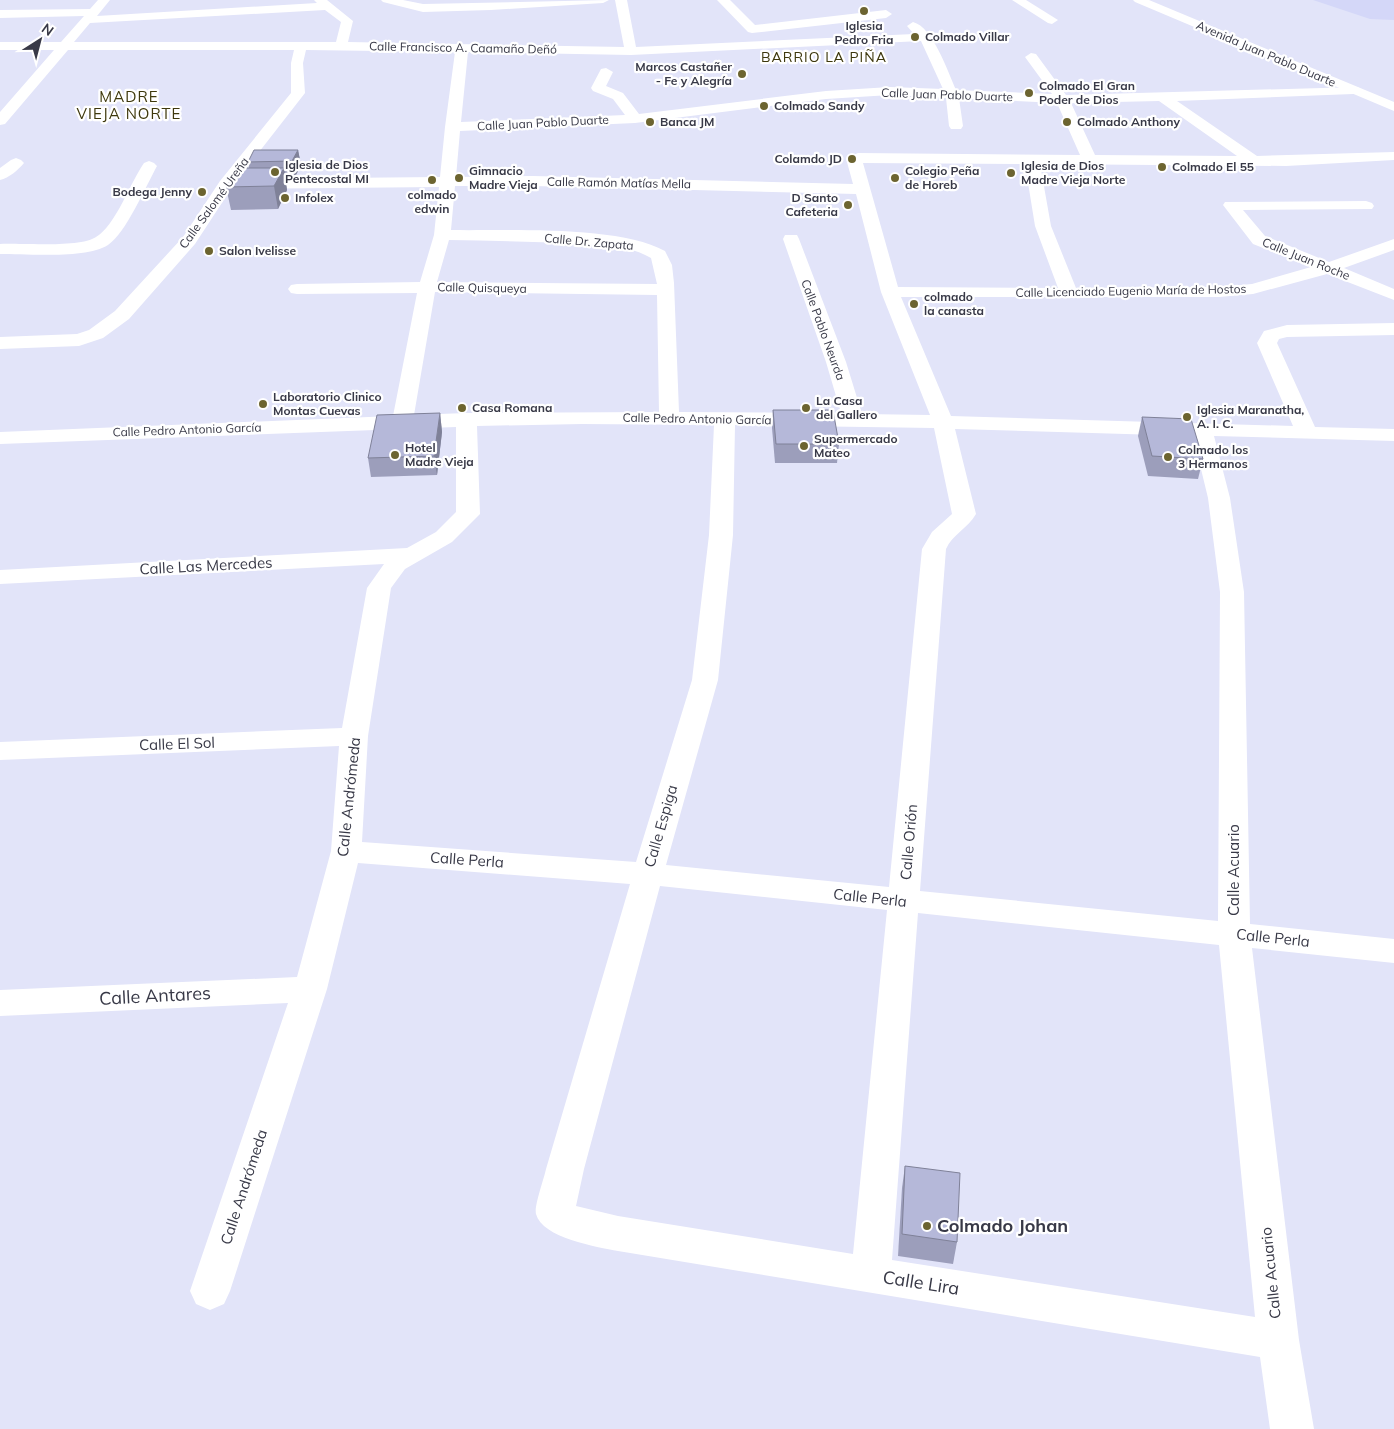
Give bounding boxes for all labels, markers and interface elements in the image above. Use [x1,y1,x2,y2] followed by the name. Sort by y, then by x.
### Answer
[858,5,870,17] marker: Iglesia Pedro Fria
[15,15,65,65] north arrow
[1194,17,1338,90] street label: Avenida Juan Pablo Duarte
[835,18,893,47] place label: Iglesia Pedro Fria
[38,19,57,40] text: N
[925,29,1010,44] place label: Colmado Villar
[909,31,921,43] marker: Colmado Villar
[369,38,557,57] street label: Calle Francisco A. Caamaño Deñó
[761,48,887,66] district label: BARRIO LA PIÑA
[635,59,732,88] place label: Marcos Castañer - Fe y Alegría
[736,68,748,80] marker: Marcos Castañer - Fe y Alegría
[1039,78,1135,107] place label: Colmado El Gran Poder de Dios
[881,85,1013,104] street label: Calle Juan Pablo Duarte
[77,87,181,123] district label: MADRE VIEJA NORTE
[1023,87,1035,99] marker: Colmado El Gran Poder de Dios
[774,98,865,113] place label: Colmado Sandy
[758,100,770,112] marker: Colmado Sandy
[477,112,609,133] street label: Calle Juan Pablo Duarte
[660,114,714,129] place label: Banca JM
[1077,114,1180,129] place label: Colmado Anthony
[644,116,656,128] marker: Banca JM
[1061,116,1073,128] marker: Colmado Anthony
[774,151,842,166] place label: Colamdo JD
[846,153,858,165] marker: Colamdo JD
[176,154,252,251] street label: Calle Salomé Ureña
[285,157,369,186] place label: Iglesia de Dios Pentecostal MI
[1021,158,1126,187] place label: Iglesia de Dios Madre Vieja Norte
[1172,159,1254,174] place label: Colmado El 55
[1156,161,1168,173] marker: Colmado El 55
[469,163,538,192] place label: Gimnacio Madre Vieja
[905,163,980,192] place label: Colegio Peña de Horeb
[269,166,281,178] marker: Iglesia de Dios Pentecostal MI
[1005,167,1017,179] marker: Iglesia de Dios Madre Vieja Norte
[453,172,465,184] marker: Gimnacio Madre Vieja
[889,172,901,184] marker: Colegio Peña de Horeb
[426,174,438,186] marker: colmado edwin
[547,174,691,191] street label: Calle Ramón Matías Mella
[113,184,192,199] place label: Bodega Jenny
[196,186,208,198] marker: Bodega Jenny
[408,187,456,216] place label: colmado edwin
[295,190,334,205] place label: Infolex
[785,190,838,219] place label: D Santo Cafeteria
[279,192,291,204] marker: Infolex
[842,199,854,211] marker: D Santo Cafeteria
[544,230,634,253] street label: Calle Dr. Zapata
[1260,234,1352,283] street label: Calle Juan Roche
[219,243,297,258] place label: Salon Ivelisse
[203,245,215,257] marker: Salon Ivelisse
[798,277,849,382] street label: Calle Pablo Neurda
[437,279,527,296] street label: Calle Quisqueya
[1015,281,1247,300] street label: Calle Licenciado Eugenio María de Hostos
[924,289,984,318] place label: colmado la canasta
[908,298,920,310] marker: colmado la canasta
[273,389,382,418] place label: Laboratorio Clinico Montas Cuevas
[816,393,877,422] place label: La Casa del Gallero
[257,398,269,410] marker: Laboratorio Clinico Montas Cuevas
[472,400,552,415] place label: Casa Romana
[456,402,468,414] marker: Casa Romana
[800,402,812,414] marker: La Casa del Gallero
[1197,402,1304,431] place label: Iglesia Maranatha, A. I. C.
[622,410,772,427] street label: Calle Pedro Antonio García
[1181,411,1193,423] marker: Iglesia Maranatha, A. I. C.
[112,419,262,440] street label: Calle Pedro Antonio García
[814,431,898,460] place label: Supermercado Mateo
[405,440,474,469] place label: Hotel Madre Vieja
[798,440,810,452] marker: Supermercado Mateo
[1178,442,1248,471] place label: Colmado los 3 Hermanos
[389,449,401,461] marker: Hotel Madre Vieja
[1162,451,1174,463] marker: Colmado los 3 Hermanos
[139,553,273,578] street label: Calle Las Mercedes
[139,733,215,754] street label: Calle El Sol
[333,736,364,858] street label: Calle Andrómeda
[640,782,681,869] street label: Calle Espiga
[896,803,921,881] street label: Calle Orión
[1224,824,1243,916] street label: Calle Acuario
[430,847,505,872] street label: Calle Perla
[832,884,908,911] street label: Calle Perla
[1235,924,1311,951] street label: Calle Perla
[99,981,212,1010] street label: Calle Antares
[216,1127,271,1247] street label: Calle Andrómeda
[937,1214,1068,1237] place label: Colmado Johan
[921,1220,933,1232] marker: Colmado Johan
[1256,1226,1285,1320] street label: Calle Acuario
[881,1265,961,1300] street label: Calle Lira

